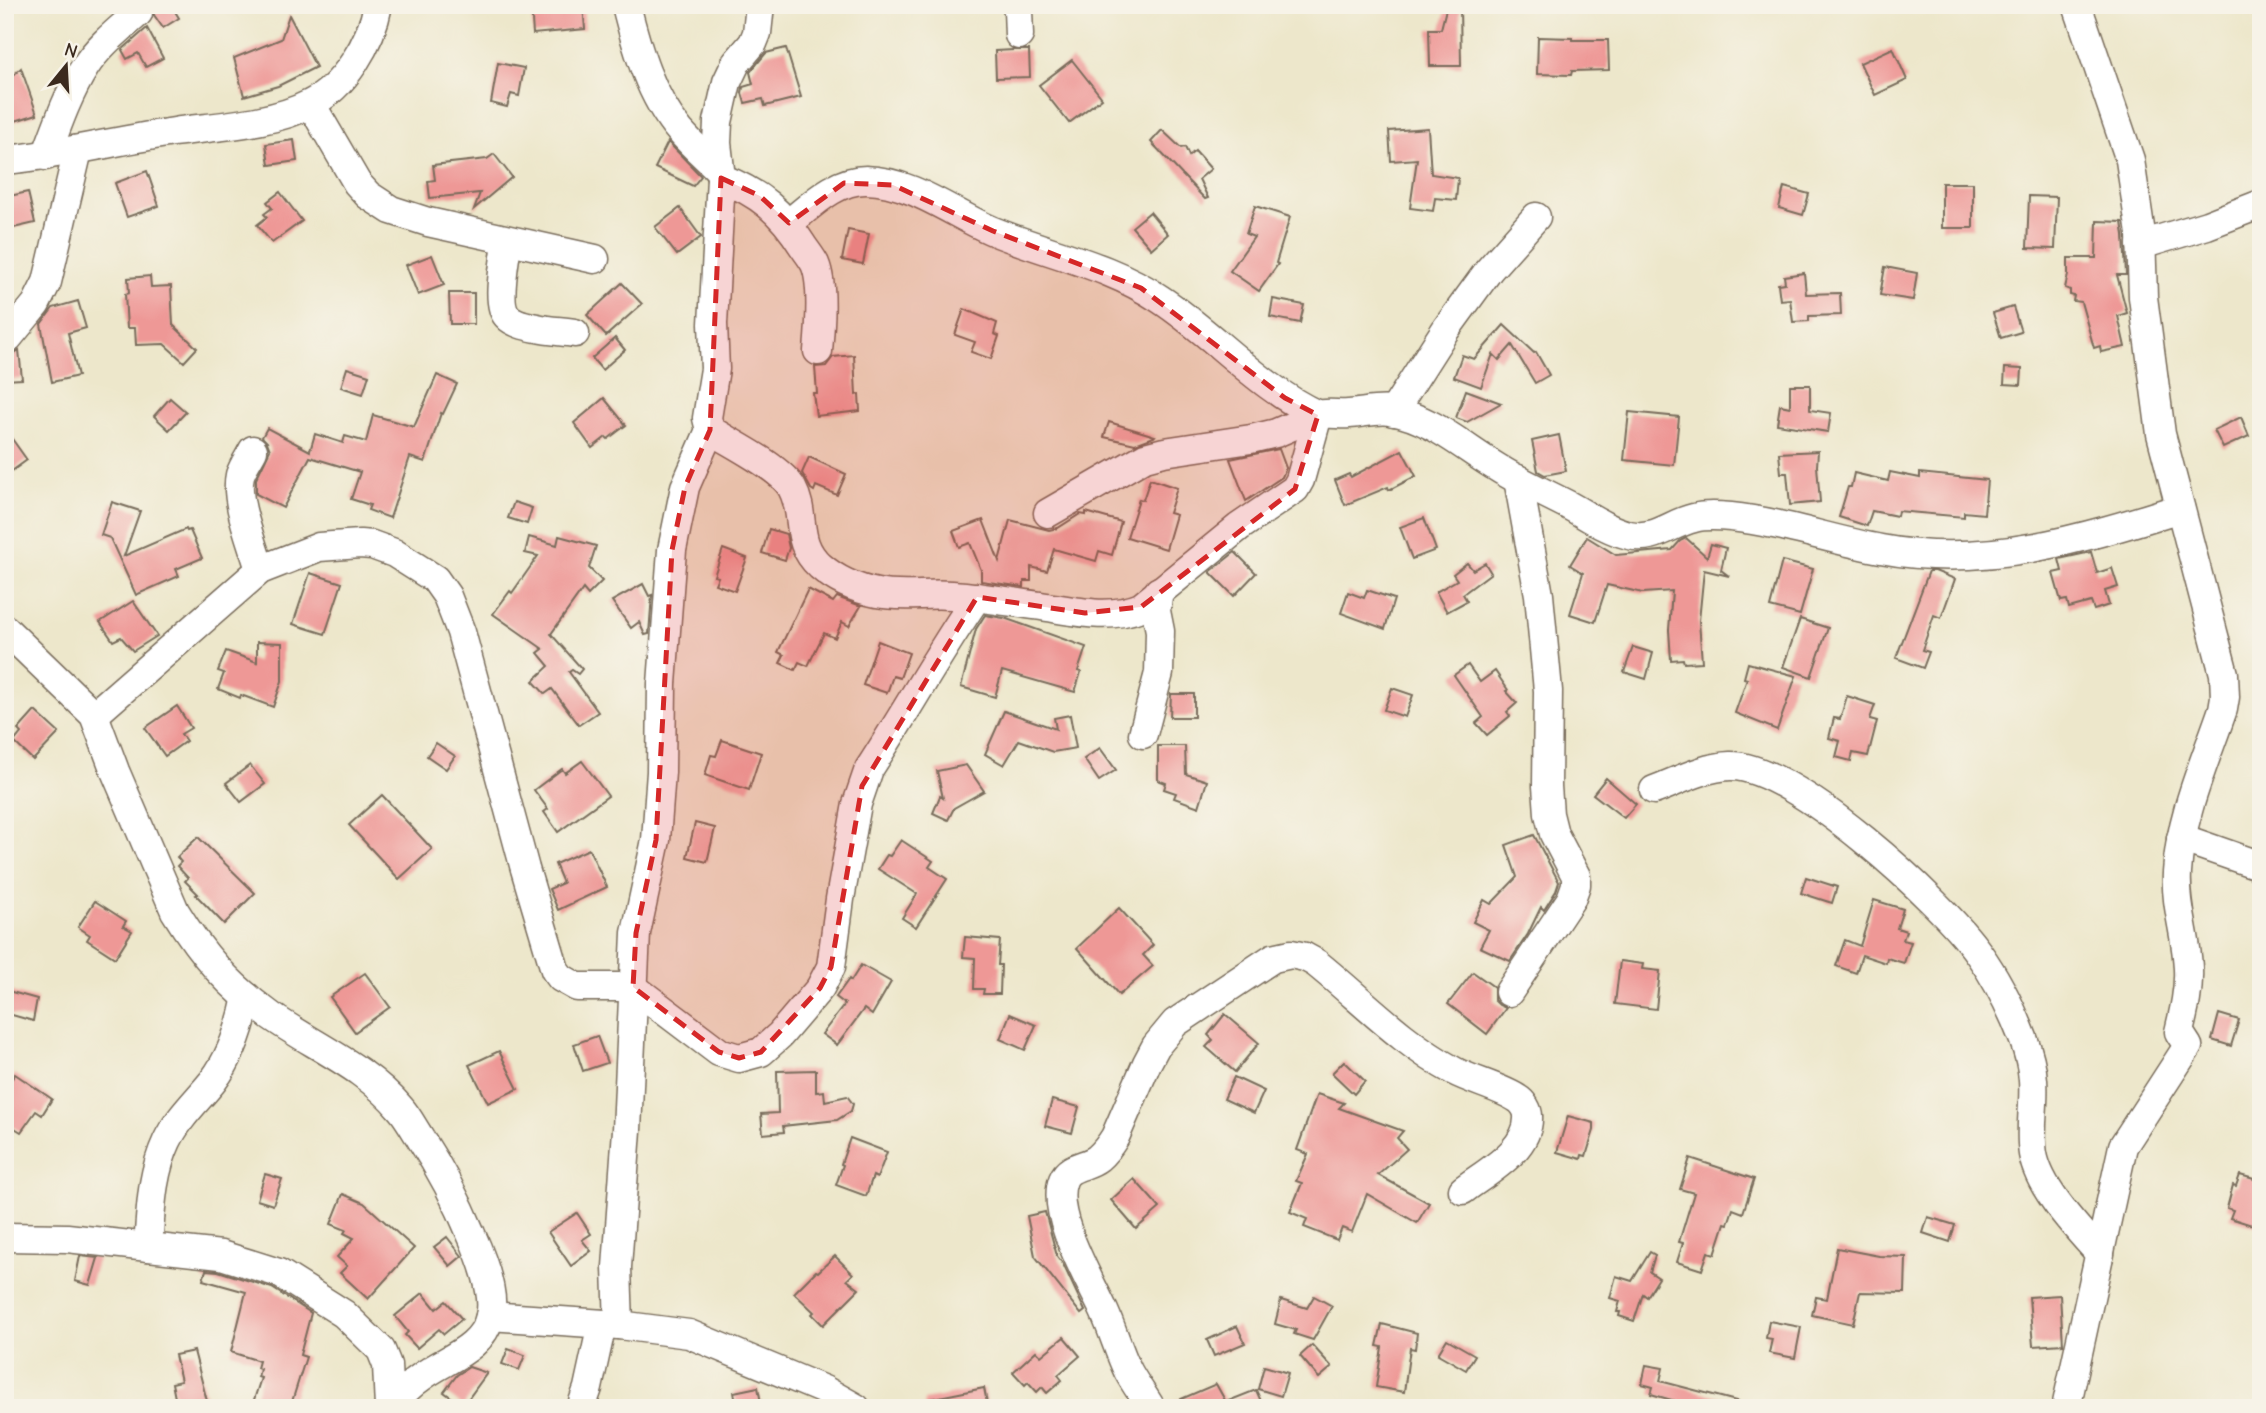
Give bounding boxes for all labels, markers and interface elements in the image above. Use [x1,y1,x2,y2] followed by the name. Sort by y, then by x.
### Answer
[32,32,102,102] north arrow
[62,38,80,63] text: N

